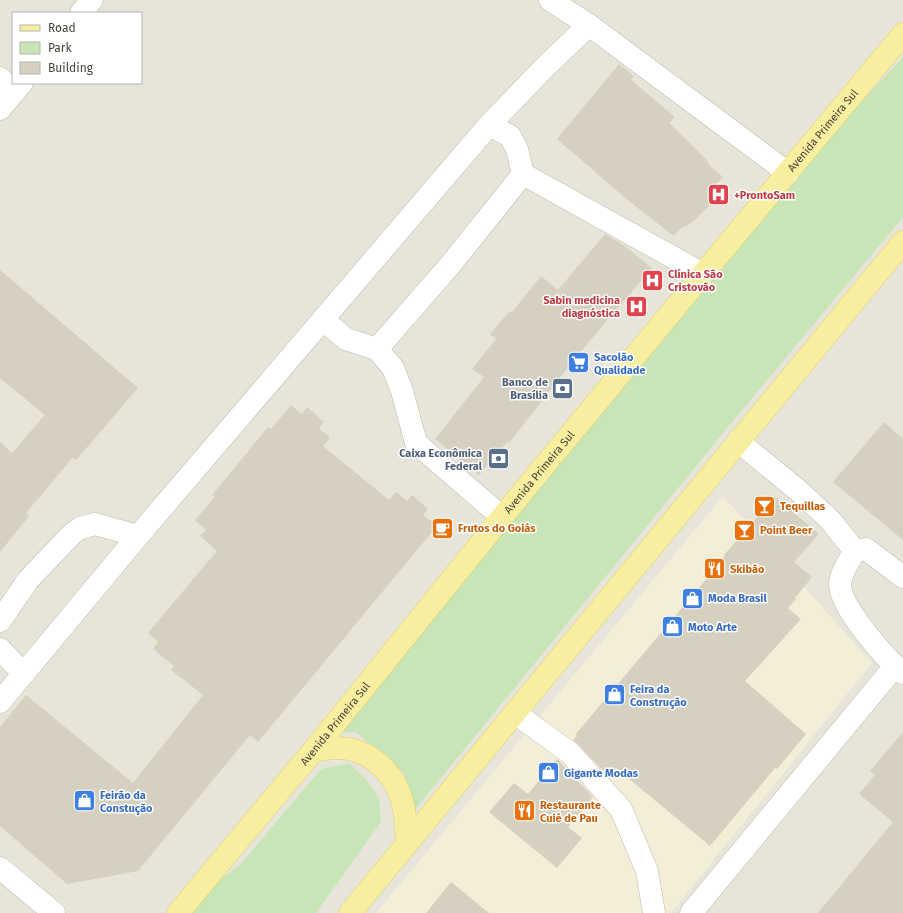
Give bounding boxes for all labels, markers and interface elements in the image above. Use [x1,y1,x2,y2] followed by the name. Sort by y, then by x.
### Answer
[12,12,142,84] legend
[48,21,76,35] text: Road
[48,41,72,55] text: Park
[48,61,94,75] text: Building
[785,87,861,174] street label: Avenida Primeira Sul
[706,182,732,208] hospital icon: +ProntoSam
[734,189,795,202] place label: +ProntoSam
[640,267,666,293] hospital icon: Clínica São Cristovão
[668,268,723,294] place label: Clínica São Cristovão
[623,293,649,319] hospital icon: Sabin medicina diagnóstica
[543,294,620,320] place label: Sabin medicina diagnóstica
[566,350,592,376] supermarket icon: Sacolão Qualidade
[594,351,645,377] place label: Sacolão Qualidade
[550,375,576,401] bank icon: Banco de Brasília
[502,376,548,402] place label: Banco de Brasília
[502,428,577,516] street label: Avenida Primeira Sul
[485,446,511,472] bank icon: Caixa Econômica Federal
[399,447,483,473] place label: Caixa Econômica Federal
[751,493,777,519] bar icon: Tequillas
[780,500,826,513] place label: Tequillas
[430,515,456,541] cafe icon: Frutos do Goiás
[731,517,757,543] bar icon: Point Beer
[458,522,536,535] place label: Frutos do Goiás
[760,524,813,537] place label: Point Beer
[701,556,727,582] restaurant icon: Skibão
[730,563,765,576] place label: Skibão
[679,585,705,611] shop icon: Moda Brasil
[708,592,767,605] place label: Moda Brasil
[659,614,685,640] shop icon: Moto Arte
[688,621,737,634] place label: Moto Arte
[298,680,373,768] street label: Avenida Primeira Sul
[601,682,627,708] shop icon: Feira da Construção
[630,683,687,709] place label: Feira da Construção
[535,760,561,786] shop icon: Gigante Modas
[564,767,639,780] place label: Gigante Modas
[71,788,97,814] shop icon: Feirão da Constução
[100,789,153,815] place label: Feirão da Constução
[512,798,538,824] restaurant icon: Restaurante Cuié de Pau
[540,799,601,825] place label: Restaurante Cuié de Pau

